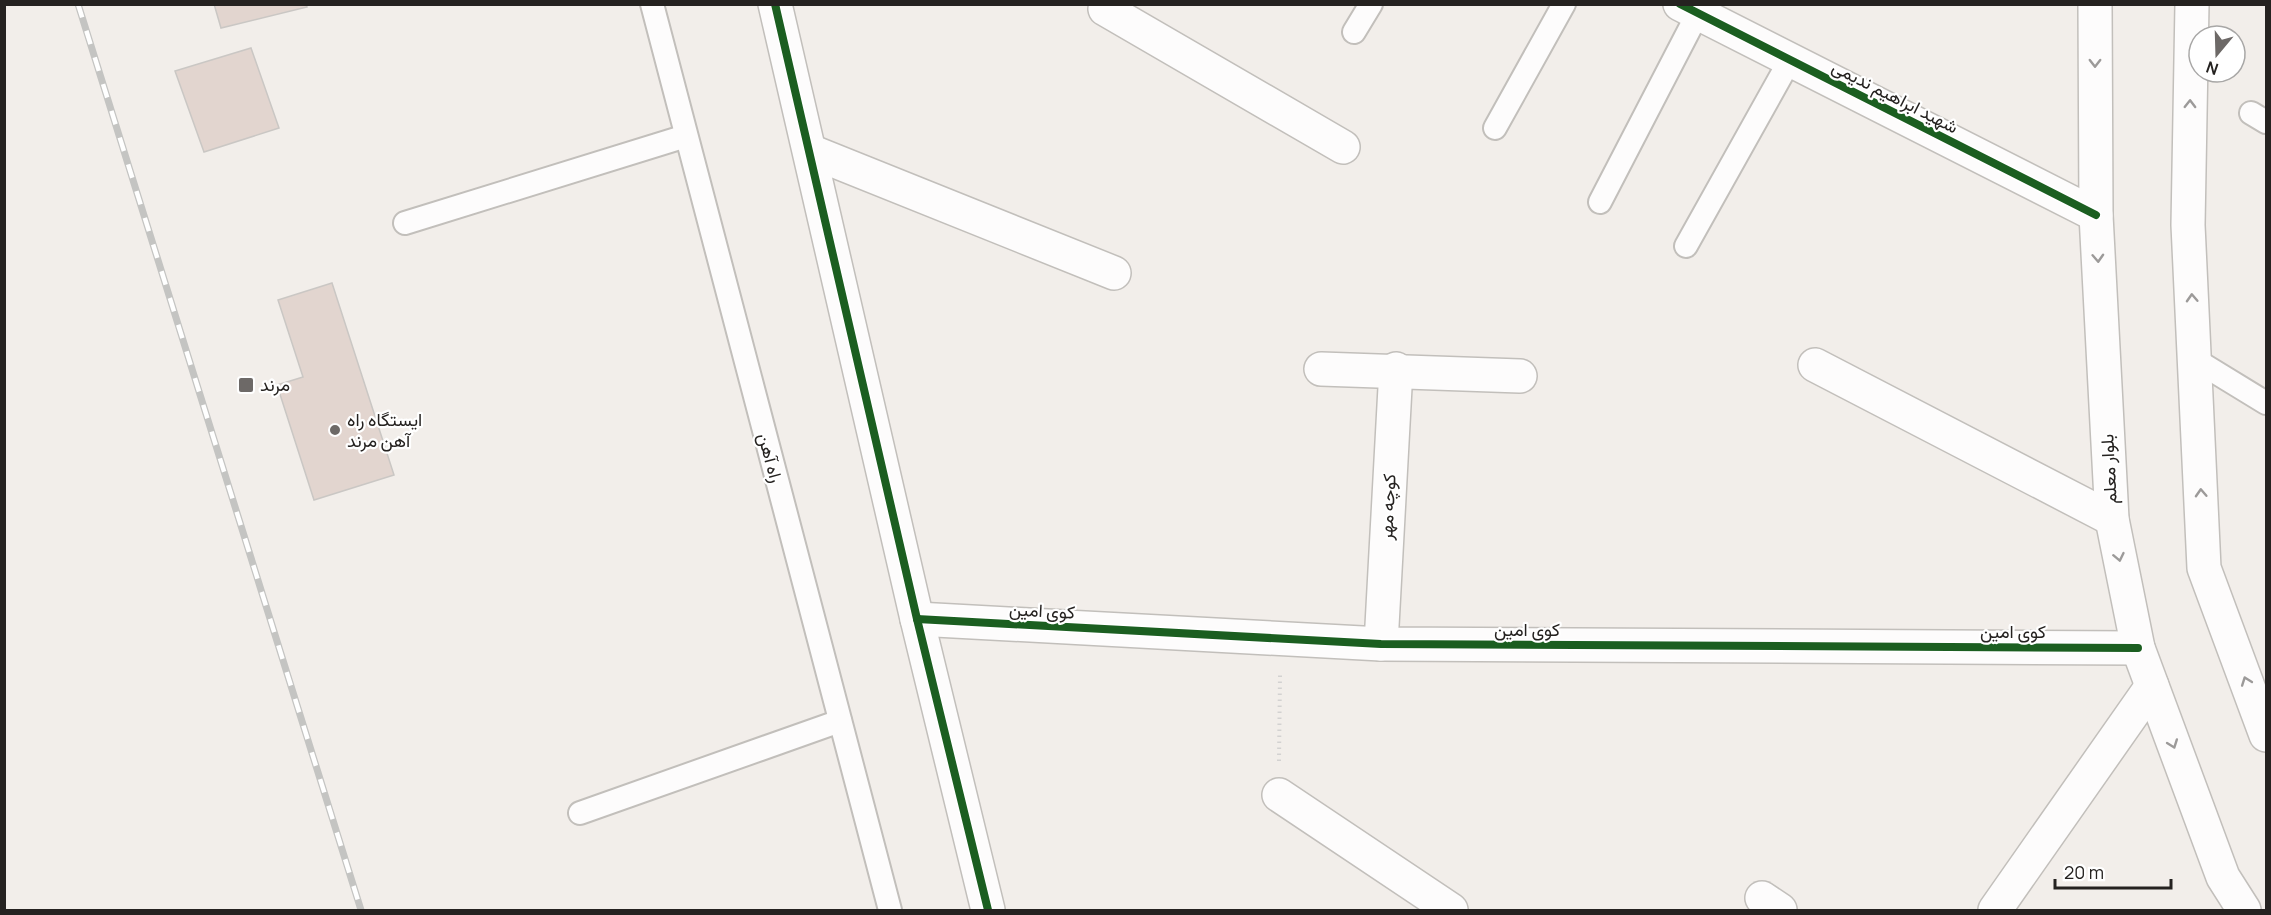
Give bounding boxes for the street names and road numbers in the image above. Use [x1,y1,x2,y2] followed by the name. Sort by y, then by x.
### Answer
[1828,54,1963,139] street label: شهید ابراهیم ندیمی
[753,430,789,485] street label: راه آهن
[2094,433,2123,505] street label: بلوار معلم
[1373,473,1402,542] street label: کوچه مهر
[1008,596,1076,624] street label: کوی امین
[1494,617,1560,641] street label: کوی امین
[1980,619,2046,643] street label: کوی امین

